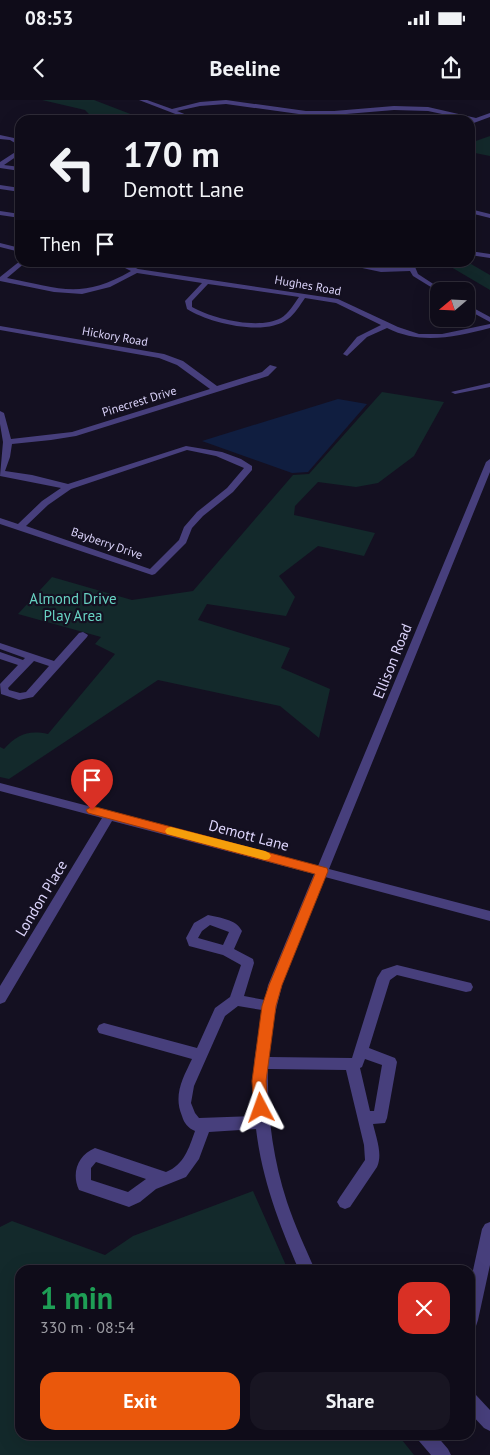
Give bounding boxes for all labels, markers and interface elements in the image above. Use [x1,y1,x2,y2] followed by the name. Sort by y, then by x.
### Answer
[25,6,73,30] text: 08:53
[25,54,53,82] icon: back
[210,54,280,82] text: Beeline
[437,54,465,82] icon: share
[123,131,220,177] text: 170 m
[40,135,105,200] icon: left
[123,175,244,203] text: Demott Lane
[91,230,119,258] icon: arrive
[40,232,81,256] text: Then
[274,272,342,298] street label: Hughes Road
[430,282,475,328] north arrow
[430,282,475,327] map controls
[81,323,149,349] street label: Hickory Road
[100,383,178,419] street label: Pinecrest Drive
[69,524,145,562] street label: Bayberry Drive
[29,589,117,625] park label: Almond Drive Play Area
[368,621,416,701] street label: Ellison Road
[71,759,113,810] pin
[78,766,106,794] icon: arrive
[207,815,291,855] street label: Demott Lane
[11,856,71,940] street label: London Place
[234,1081,286,1133] position arrow
[40,1278,113,1317] text: 1 min
[398,1282,450,1334] button: close
[40,1317,135,1337] text: 330 m · 08:54
[40,1372,240,1430] button: Exit
[250,1372,450,1430] button: Share

